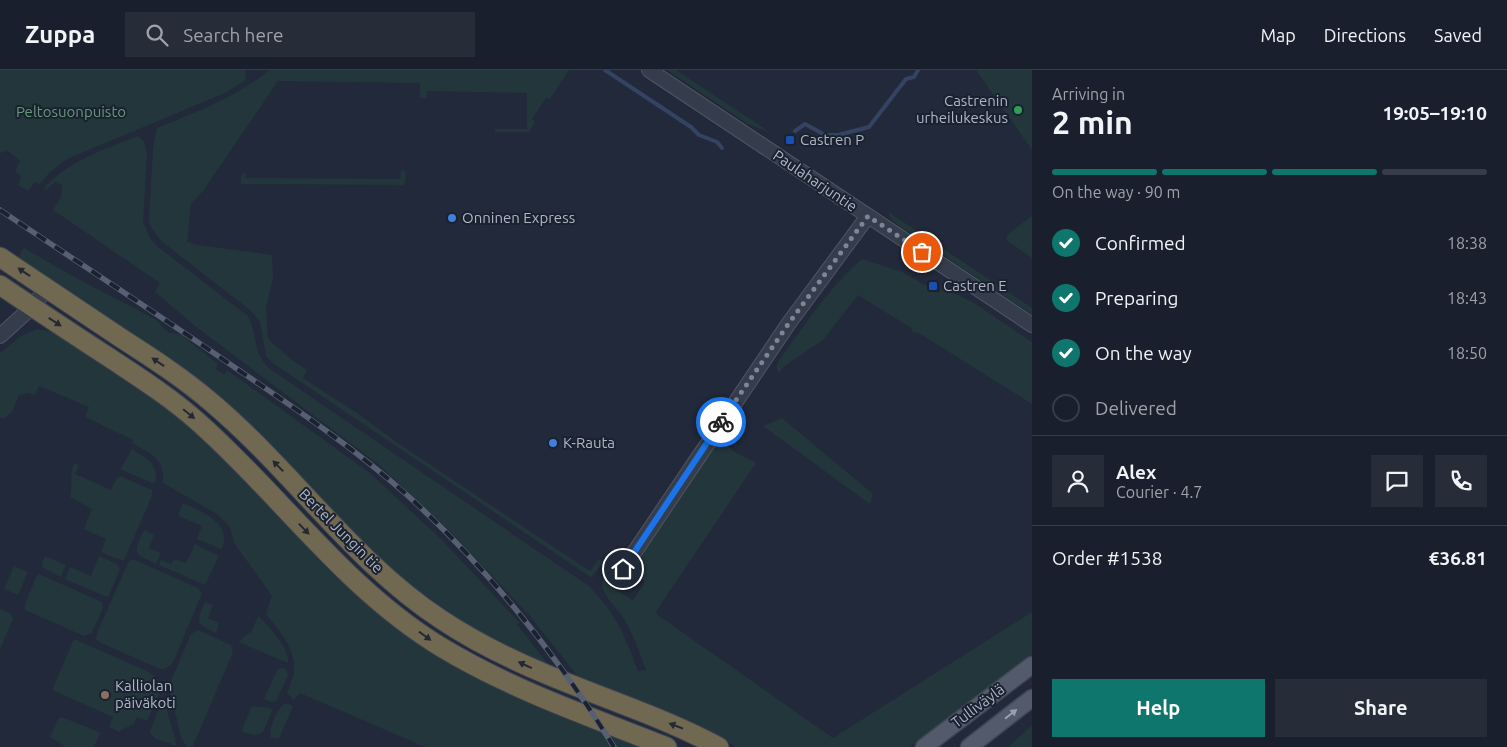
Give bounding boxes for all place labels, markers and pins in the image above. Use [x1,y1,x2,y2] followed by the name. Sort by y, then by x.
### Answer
[916,92,1008,126] place label: Castrenin urheilukeskus
[1012,104,1024,116] marker: Castrenin urheilukeskus
[800,131,864,148] place label: Castren P
[784,134,796,146] marker: Castren P
[462,209,575,226] place label: Onninen Express
[446,212,458,224] marker: Onninen Express
[901,231,943,273] pin
[943,277,1007,294] place label: Castren E
[927,280,939,292] marker: Castren E
[563,434,615,451] place label: K-Rauta
[547,437,559,449] marker: K-Rauta
[602,548,644,590] pin
[115,677,176,711] place label: Kalliolan päiväkoti
[99,689,111,701] marker: Kalliolan päiväkoti

